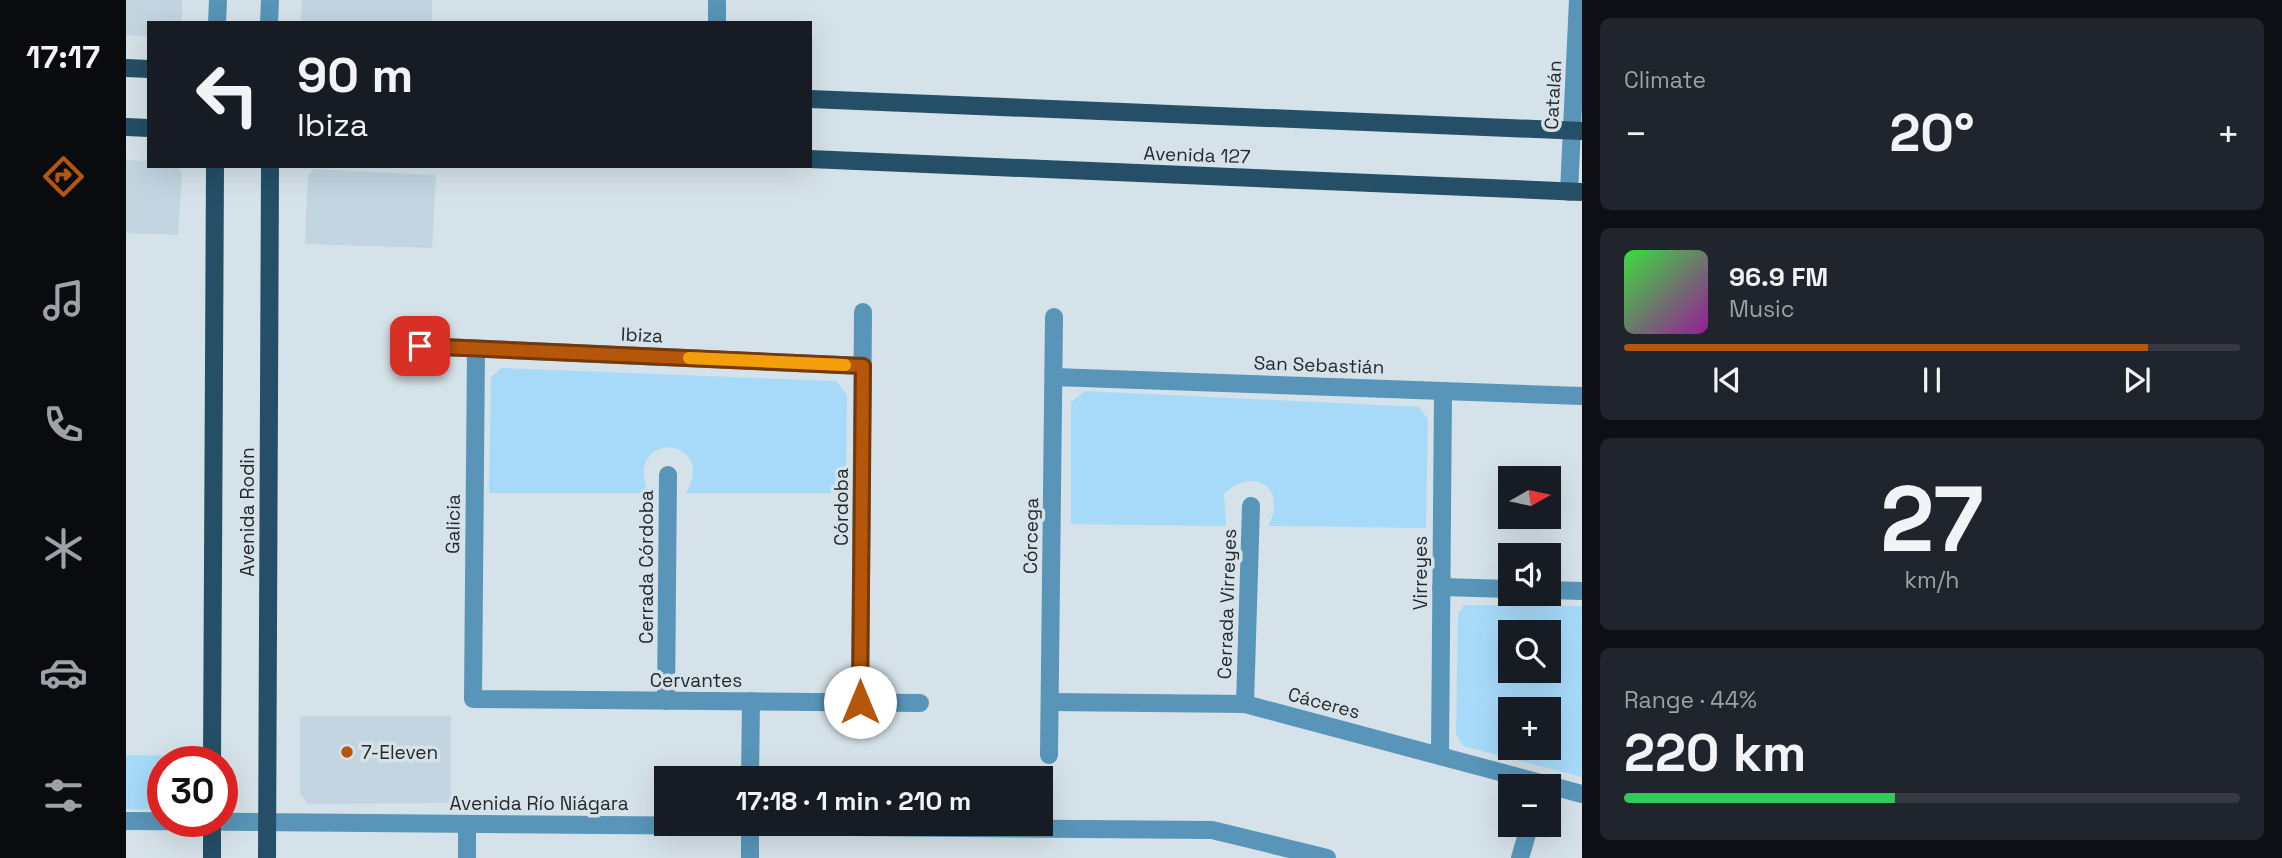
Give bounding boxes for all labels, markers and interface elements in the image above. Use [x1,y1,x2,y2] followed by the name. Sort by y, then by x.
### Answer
[26,37,100,77] text: 17:17
[297,44,413,106] text: 90 m
[182,49,273,140] icon: left
[1539,60,1567,130] street label: Catalán
[1624,65,1706,95] text: Climate
[1889,100,1975,166] text: 20°
[297,105,368,145] text: Ibiza
[1624,110,1648,158] text: −
[2216,110,2240,158] text: +
[1143,141,1251,169] street label: Avenida 127
[39,152,88,201] icon: directions
[1729,260,1828,294] text: 96.9 FM
[39,276,88,325] icon: music
[1729,294,1794,324] text: Music
[390,316,450,376] pin
[620,321,664,349] street label: Ibiza
[401,327,439,365] icon: arrive
[1253,350,1385,380] street label: San Sebastián
[1708,361,1746,399] icon: previous
[1913,361,1951,399] icon: pause
[2118,361,2156,399] icon: next
[39,400,88,449] icon: phone
[235,447,260,577] street label: Avenida Rodin
[1880,461,1984,578] text: 27
[1498,466,1561,528] north arrow
[1498,466,1561,837] map controls
[829,468,854,546] street label: Córdoba
[634,490,659,644] street label: Cerrada Córdoba
[440,494,466,554] street label: Galicia
[1018,497,1044,574] street label: Córcega
[39,524,88,573] icon: climate
[1212,528,1242,680] street label: Cerrada Virreyes
[1408,536,1433,610] street label: Virreyes
[1498,543,1561,606] button: sound
[1905,565,1959,595] text: km/h
[1498,620,1561,683] button: search
[39,648,88,697] icon: car
[823,665,897,739] position arrow
[650,668,742,693] street label: Cervantes
[1285,681,1363,725] street label: Cáceres
[1624,685,1757,715] text: Range · 44%
[1498,697,1561,760] button: +
[1624,720,1806,786] text: 220 km
[361,740,438,765] place label: 7-Eleven
[339,744,355,760] marker: 7-Eleven
[147,746,238,837] speed limit sign: 30
[39,771,88,820] icon: filters
[1498,774,1561,837] button: −
[736,784,971,818] text: 17:18 · 1 min · 210 m
[449,791,629,816] street label: Avenida Río Niágara

